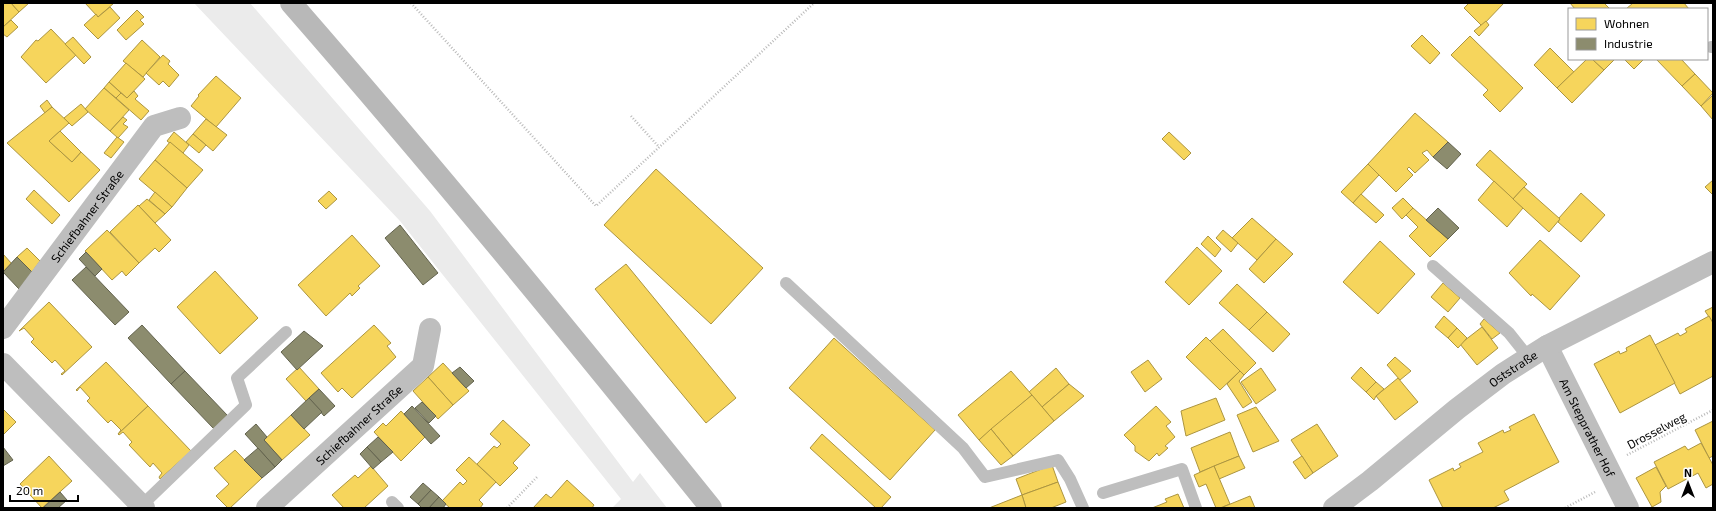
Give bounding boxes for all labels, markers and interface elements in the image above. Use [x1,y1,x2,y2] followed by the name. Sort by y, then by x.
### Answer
[1568,8,1708,60] legend
[1604,16,1649,30] text: Wohnen
[1604,36,1653,50] text: Industrie
[48,167,126,265] street label: Schiefbahner Straße
[1486,347,1540,390] street label: Oststraße
[1557,376,1618,479] street label: Am Stepprather Hof
[313,382,405,467] street label: Schiefbahner Straße
[1624,409,1688,451] street label: Drosselweg
[1668,463,1708,503] north arrow
[1684,466,1692,479] text: N
[10,477,78,503] scale bar
[16,483,43,497] text: 20 m

